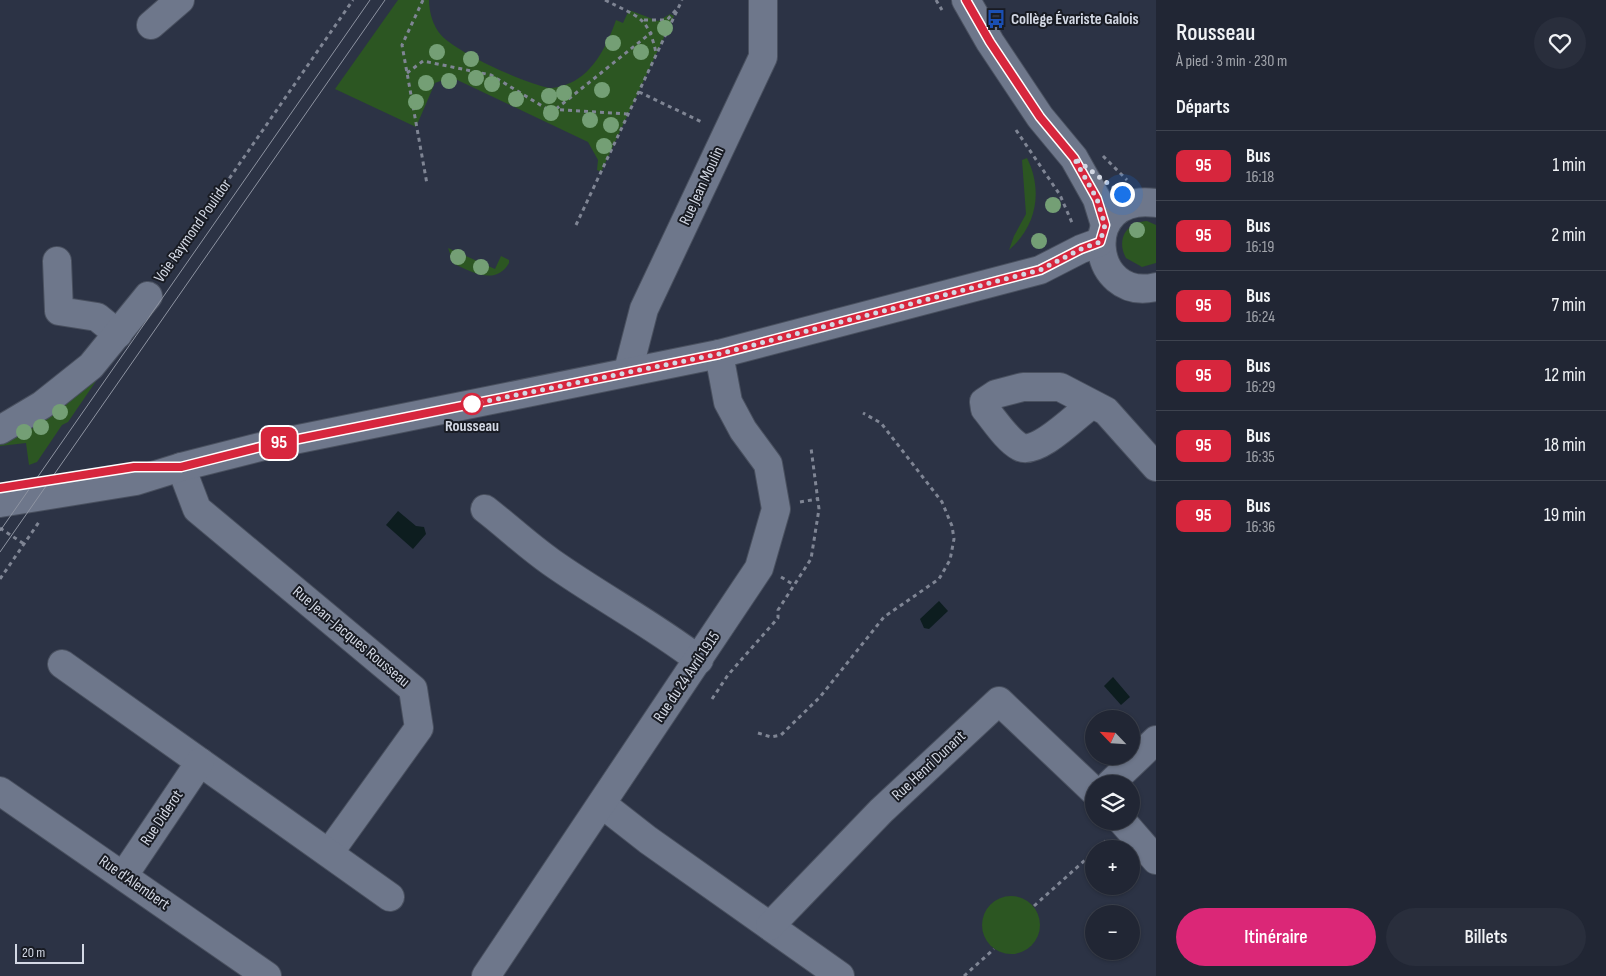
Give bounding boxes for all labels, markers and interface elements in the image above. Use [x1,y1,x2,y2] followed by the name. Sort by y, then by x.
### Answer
[985,8,1007,30] bus stop icon: Collège Évariste Galois
[1011,10,1139,29] place label: Collège Évariste Galois
[1534,17,1586,69] button: heart
[1176,18,1255,47] text: Rousseau
[1176,52,1287,71] text: À pied · 3 min · 230 m
[1176,96,1230,119] text: Départs
[676,144,728,228] street label: Rue Jean Moulin
[1246,145,1271,168] text: Bus
[1552,154,1586,177] text: 1 min
[1195,155,1212,176] text: 95
[1246,168,1274,187] text: 16:18
[150,175,236,286] street label: Voie Raymond Poulidor
[1110,182,1135,207] your location
[1246,215,1271,238] text: Bus
[1551,224,1586,247] text: 2 min
[1195,225,1212,246] text: 95
[1246,238,1274,257] text: 16:19
[1246,285,1271,308] text: Bus
[1552,294,1586,317] text: 7 min
[1195,295,1212,316] text: 95
[1246,308,1275,327] text: 16:24
[1246,355,1271,378] text: Bus
[1544,364,1586,387] text: 12 min
[1195,365,1212,386] text: 95
[1246,378,1275,397] text: 16:29
[461,393,483,415] marker: Rousseau
[445,417,499,436] place label: Rousseau
[1246,425,1271,448] text: Bus
[256,427,302,459] line badge: 95
[271,432,287,453] text: 95
[1544,434,1586,457] text: 18 min
[1195,435,1212,456] text: 95
[1246,448,1275,467] text: 16:35
[1246,495,1271,518] text: Bus
[1544,504,1586,527] text: 19 min
[1195,505,1212,526] text: 95
[1246,518,1275,537] text: 16:36
[289,583,413,691] street label: Rue Jean-Jacques Rousseau
[650,628,724,726] street label: Rue du 24 Avril 1915
[1085,710,1140,765] north arrow
[1085,710,1140,960] map controls
[888,727,970,805] street label: Rue Henri Dunant
[1085,775,1140,830] button: layers
[137,787,188,849] street label: Rue Diderot
[1085,840,1140,895] button: +
[95,852,173,914] street label: Rue d'Alembert
[1085,905,1140,960] button: −
[1176,908,1376,966] button: Itinéraire
[1386,908,1586,966] button: Billets
[15,941,84,964] scale bar
[22,944,45,961] text: 20 m

